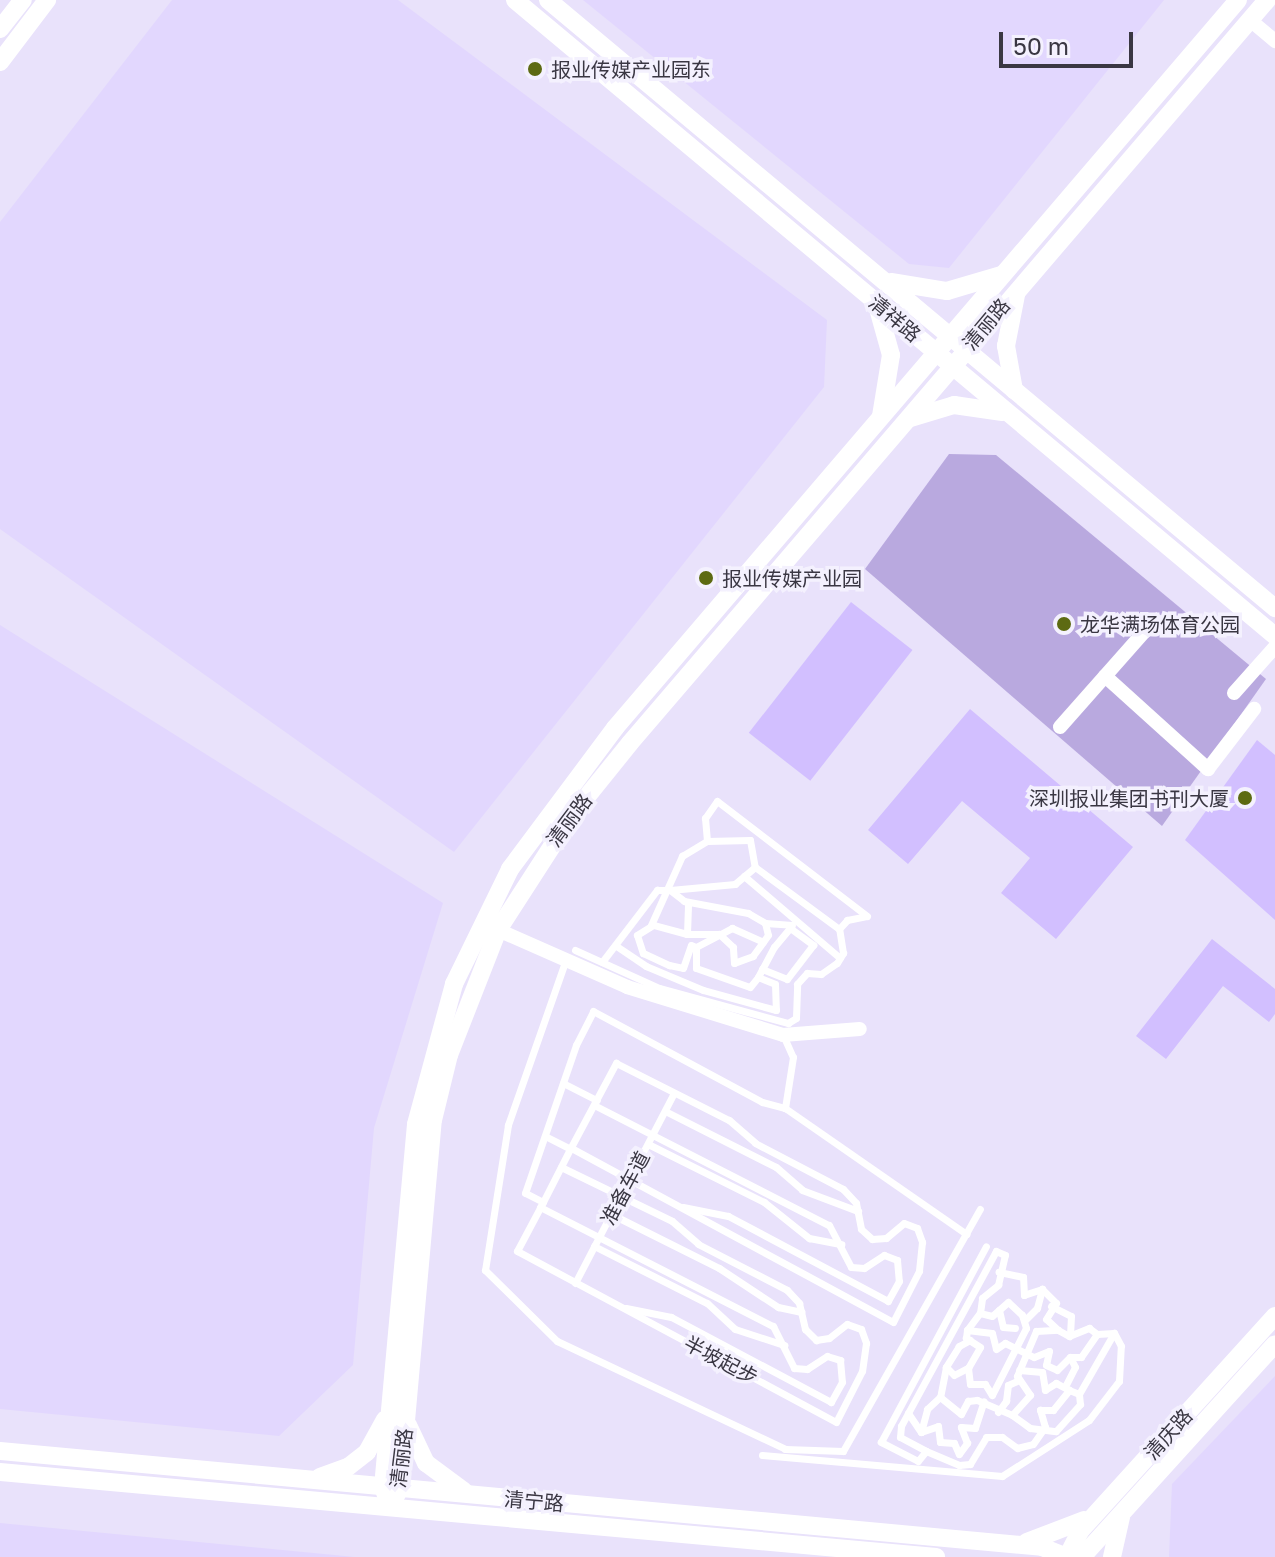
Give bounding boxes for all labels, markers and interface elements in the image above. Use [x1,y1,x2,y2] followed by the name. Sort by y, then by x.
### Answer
[1003,16,1137,66] scale bar
[1013,31,1069,60] text: 50 m
[551,57,711,81] place label: 报业传媒产业园东
[526,60,544,78] marker: 报业传媒产业园东
[864,290,926,346] street label: 清祥路
[958,293,1014,355] street label: 清丽路
[722,566,862,590] place label: 报业传媒产业园
[697,569,715,587] marker: 报业传媒产业园
[1080,612,1240,636] place label: 龙华满场体育公园
[1055,615,1073,633] marker: 龙华满场体育公园
[1029,786,1229,810] place label: 深圳报业集团书刊大厦
[541,789,597,851] street label: 清丽路
[1236,789,1254,807] marker: 深圳报业集团书刊大厦
[596,1147,654,1229] street label: 准备车道
[680,1331,762,1389] street label: 半坡起步
[1139,1404,1197,1464] street label: 清庆路
[385,1427,417,1489] street label: 清丽路
[503,1486,565,1516] street label: 清宁路

